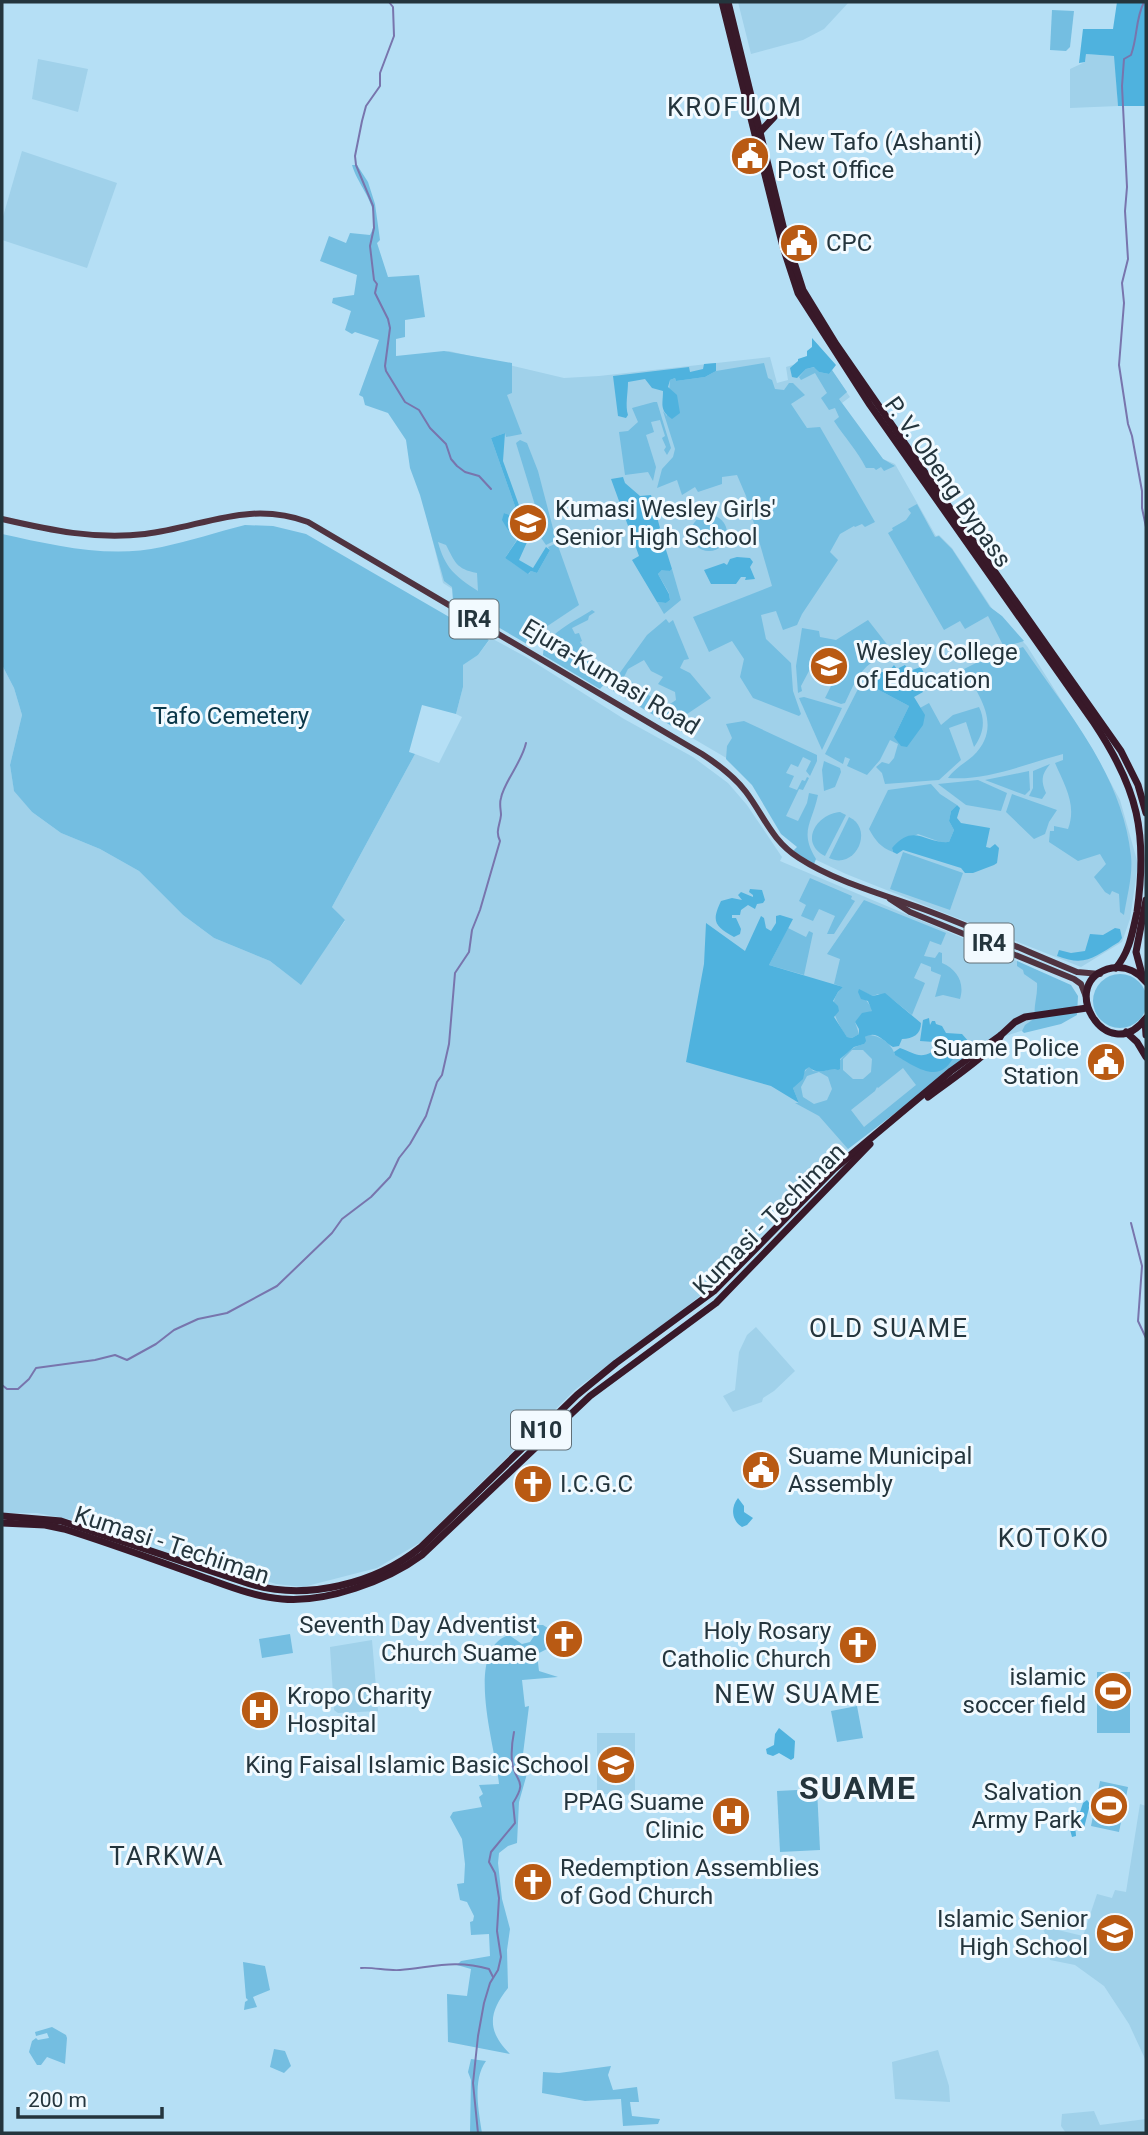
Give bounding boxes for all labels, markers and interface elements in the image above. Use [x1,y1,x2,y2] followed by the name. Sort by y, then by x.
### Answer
[667,92,803,122] district label: KROFUOM
[777,128,982,184] place label: New Tafo (Ashanti) Post Office
[729,135,771,177] public building icon: New Tafo (Ashanti) Post Office
[778,222,820,264] public building icon: CPC
[826,229,872,257] place label: CPC
[879,391,1017,573] street label: P. V. Obeng Bypass
[555,495,776,551] place label: Kumasi Wesley Girls' Senior High School
[507,502,549,544] school or university icon: Kumasi Wesley Girls' Senior High School
[449,600,498,638] road number: IR4
[518,613,704,741] street label: Ejura-Kumasi Road
[856,638,1018,694] place label: Wesley College of Education
[808,645,850,687] school or university icon: Wesley College of Education
[153,702,310,730] park label: Tafo Cemetery
[964,924,1014,962] road number: IR4
[933,1034,1079,1090] place label: Suame Police Station
[1085,1041,1127,1083] public building icon: Suame Police Station
[687,1137,851,1301] street label: Kumasi - Techiman
[809,1313,969,1343] district label: OLD SUAME
[511,1410,571,1450] road number: N10
[788,1442,972,1498] place label: Suame Municipal Assembly
[740,1449,782,1491] public building icon: Suame Municipal Assembly
[512,1463,554,1505] church icon: I.C.G.C
[560,1470,633,1498] place label: I.C.G.C
[71,1500,273,1590] street label: Kumasi - Techiman
[998,1523,1110,1553] district label: KOTOKO
[299,1611,537,1667] place label: Seventh Day Adventist Church Suame
[662,1617,832,1673] place label: Holy Rosary Catholic Church
[543,1618,585,1660] church icon: Seventh Day Adventist Church Suame
[837,1624,879,1666] church icon: Holy Rosary Catholic Church
[963,1663,1086,1719] place label: islamic soccer field
[1092,1670,1134,1712] sports icon: islamic soccer field
[714,1679,882,1709] district label: NEW SUAME
[287,1682,432,1738] place label: Kropo Charity Hospital
[239,1689,281,1731] hospital icon: Kropo Charity Hospital
[595,1744,637,1786] school or university icon: King Faisal Islamic Basic School
[245,1751,589,1779] place label: King Faisal Islamic Basic School
[799,1769,917,1807] district label: SUAME
[971,1778,1083,1834] place label: Salvation Army Park
[1088,1785,1130,1827] sports icon: Salvation Army Park
[563,1788,704,1844] place label: PPAG Suame Clinic
[710,1795,752,1837] hospital icon: PPAG Suame Clinic
[109,1841,225,1871] district label: TARKWA
[560,1854,819,1910] place label: Redemption Assemblies of God Church
[512,1861,554,1903] church icon: Redemption Assemblies of God Church
[937,1905,1088,1961] place label: Islamic Senior High School
[1094,1912,1136,1954] school or university icon: Islamic Senior High School
[18,2076,161,2120] scale bar
[28,2088,87,2112] text: 200 m

